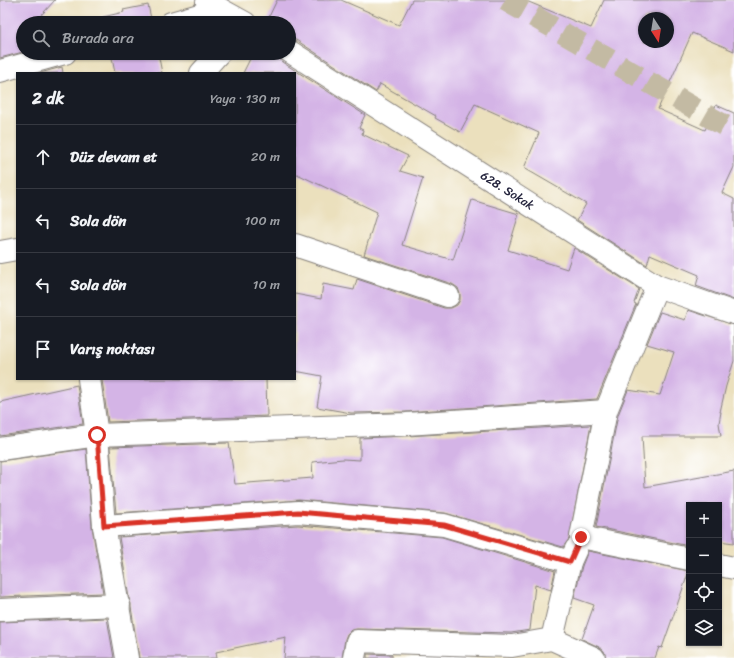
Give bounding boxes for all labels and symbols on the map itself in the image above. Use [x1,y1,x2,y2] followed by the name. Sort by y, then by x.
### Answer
[638,12,674,48] north arrow
[476,165,539,216] street label: 628. Sokak
[88,426,106,444] route start
[572,528,590,546] route end

